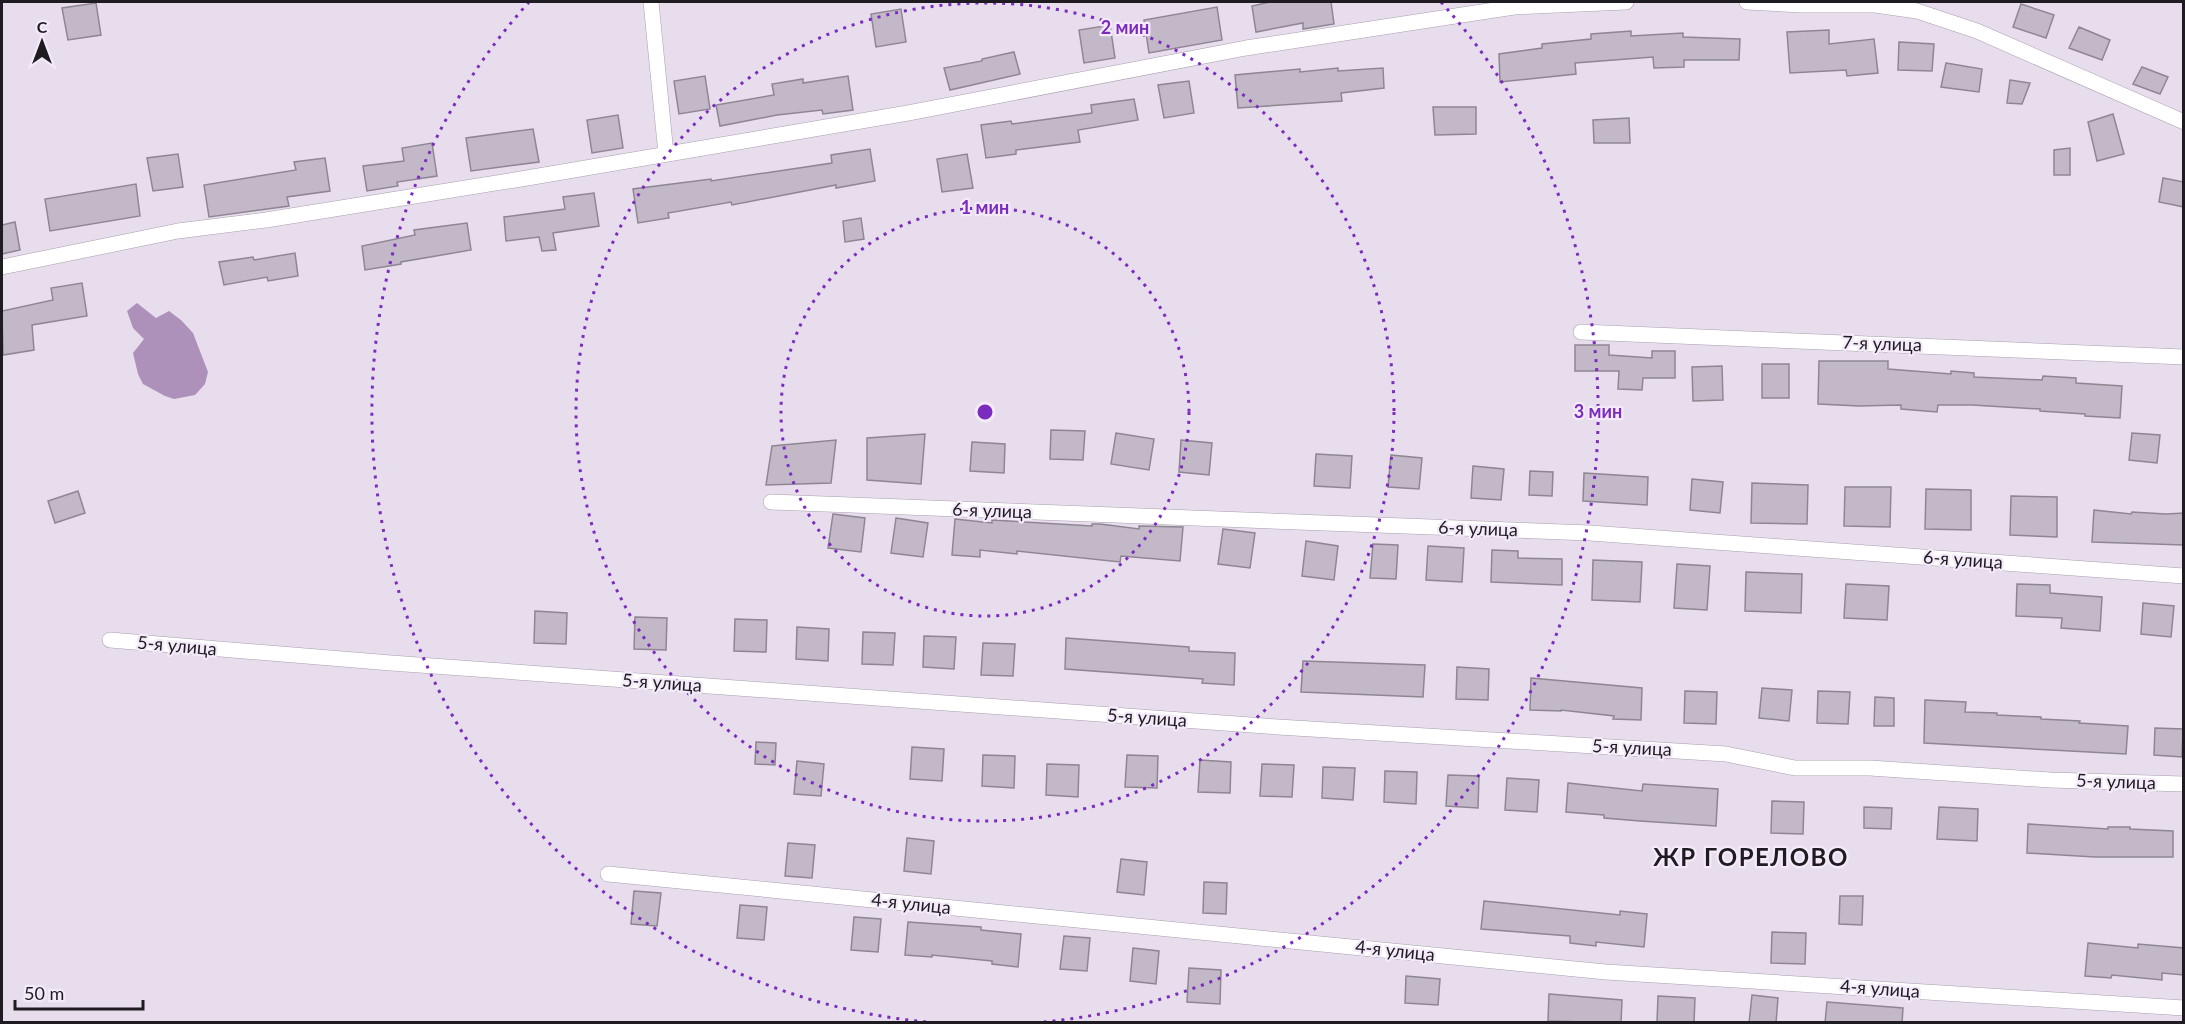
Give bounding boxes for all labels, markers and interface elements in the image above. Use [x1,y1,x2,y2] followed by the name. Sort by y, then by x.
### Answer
[12,12,72,72] north arrow
[1101,16,1149,38] text: 2 мин
[37,17,48,36] text: С
[961,196,1009,218] text: 1 мин
[1842,331,1922,355] street label: 7-я улица
[1574,400,1622,422] text: 3 мин
[975,402,995,422] centre of rings
[952,498,1032,522] street label: 6-я улица
[1438,516,1518,540] street label: 6-я улица
[1923,545,2004,573] street label: 6-я улица
[136,631,218,659] street label: 5-я улица
[622,668,703,696] street label: 5-я улица
[1107,703,1188,731] street label: 5-я улица
[1592,734,1672,760] street label: 5-я улица
[2076,769,2156,793] street label: 5-я улица
[1653,842,1849,871] district label: ЖР ГОРЕЛОВО
[870,888,952,918] street label: 4-я улица
[1354,935,1436,965] street label: 4-я улица
[15,973,142,1011] scale bar
[1840,974,1921,1002] street label: 4-я улица
[24,982,64,1004] text: 50 m

